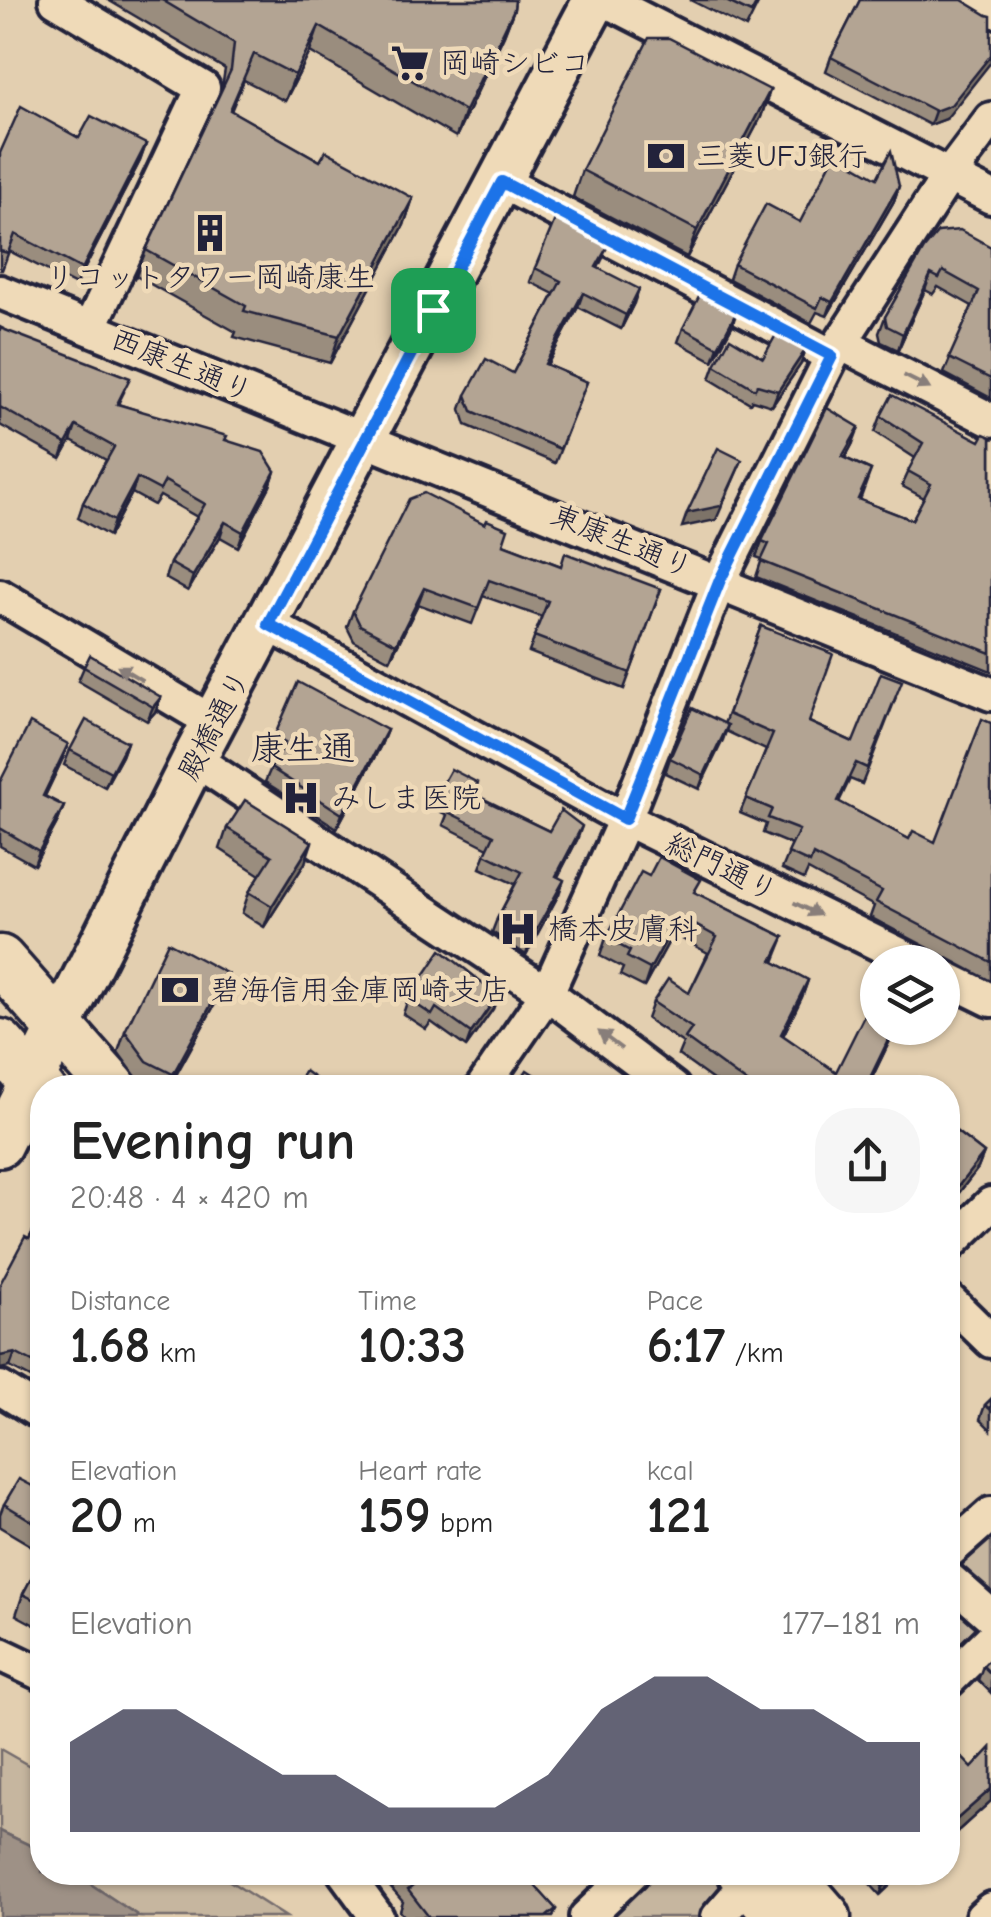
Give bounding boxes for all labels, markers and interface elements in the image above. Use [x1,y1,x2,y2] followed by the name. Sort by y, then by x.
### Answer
[389,42,431,84] supermarket icon: 岡崎シビコ
[440,46,590,81] place label: 岡崎シビコ
[645,135,687,177] bank icon: 三菱UFJ銀行
[696,139,868,174] place label: 三菱UFJ銀行
[189,212,231,254] building icon: リコットタワー岡崎康生
[45,260,375,295] place label: リコットタワー岡崎康生
[391,268,476,353] pin
[406,283,461,338] icon: arrive
[106,321,258,410] street label: 西康生通り
[902,373,931,390] one-way arrow
[546,497,698,586] street label: 東康生通り
[171,664,258,786] street label: 殿橋通り
[116,665,144,682] one-way arrow
[250,728,356,769] district label: 康生通
[280,777,322,819] hospital icon: みしま医院
[331,781,481,816] place label: みしま医院
[660,825,783,909] street label: 総門通り
[793,900,822,917] one-way arrow
[497,908,539,950] hospital icon: 橋本皮膚科
[548,912,698,947] place label: 橋本皮膚科
[860,945,960,1045] map controls
[860,945,960,1045] button: layers
[159,969,201,1011] bank icon: 碧海信用金庫岡崎支店
[210,973,510,1008] place label: 碧海信用金庫岡崎支店
[597,1031,623,1051] one-way arrow
[815,1108,920,1213] button: share
[70,1109,355,1173] text: Evening run
[70,1179,309,1216] text: 20:48 · 4 × 420 m
[70,1285,170,1317] text: Distance
[358,1285,416,1317] text: Time
[647,1285,703,1317] text: Pace
[70,1317,150,1375] text: 1.68
[358,1317,466,1375] text: 10:33
[647,1317,725,1375] text: 6:17
[150,1337,197,1369] text: km
[725,1337,784,1369] text: /km
[70,1455,177,1487] text: Elevation
[358,1455,482,1487] text: Heart rate
[647,1455,694,1487] text: kcal
[70,1487,124,1545] text: 20
[358,1487,431,1545] text: 159
[647,1487,711,1545] text: 121
[124,1507,156,1539] text: m
[431,1507,493,1539] text: bpm
[70,1605,193,1642] text: Elevation
[781,1605,920,1642] text: 177–181 m

